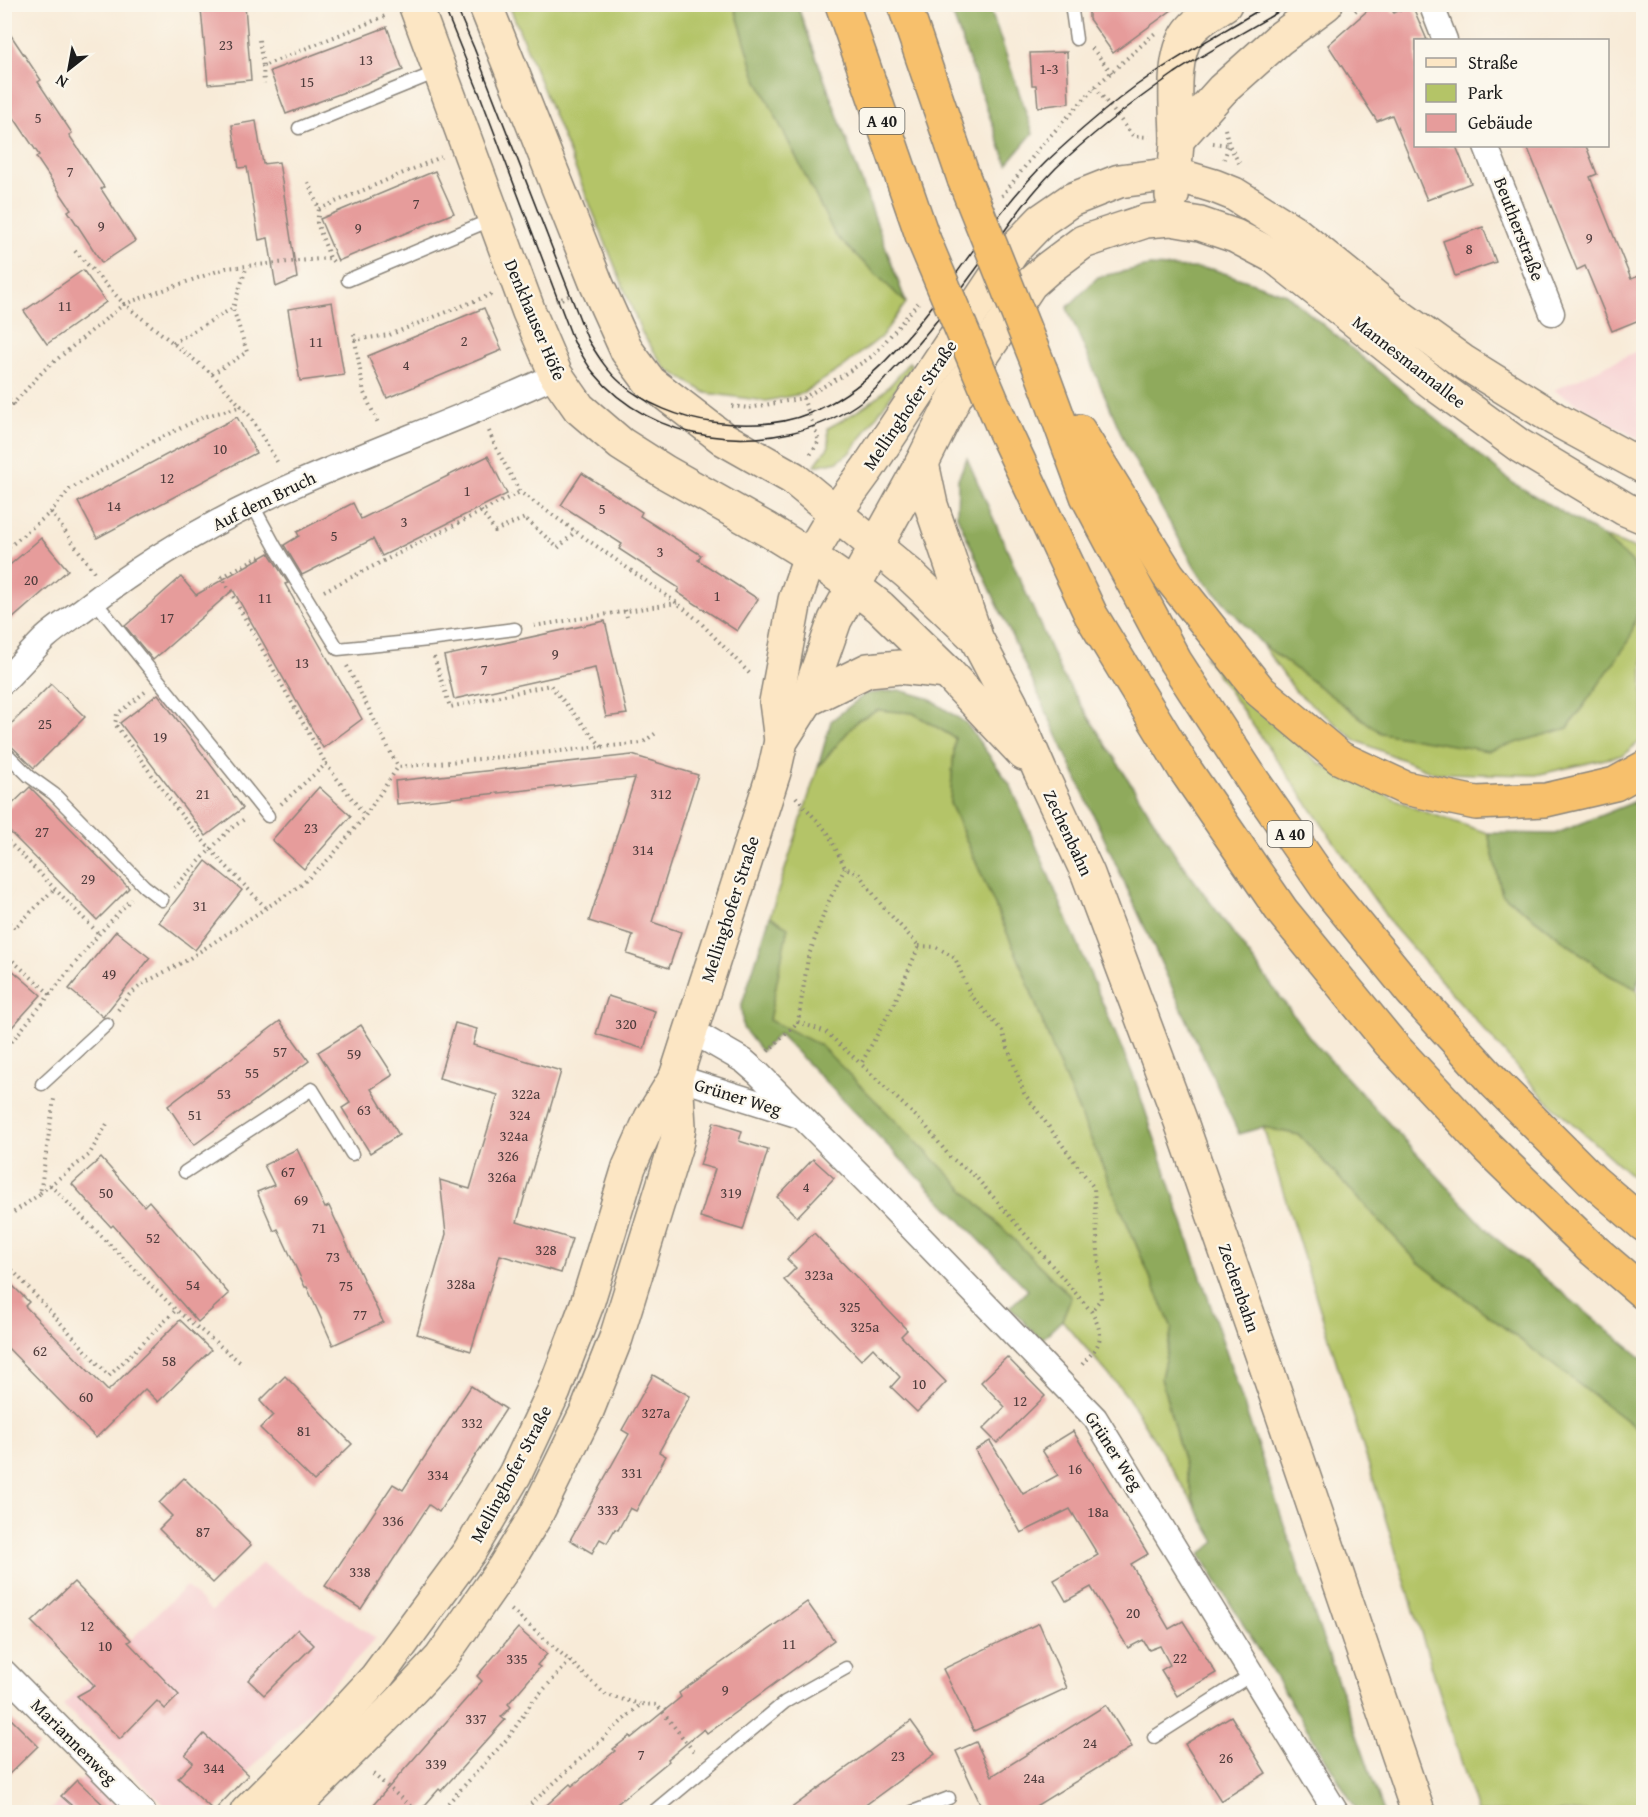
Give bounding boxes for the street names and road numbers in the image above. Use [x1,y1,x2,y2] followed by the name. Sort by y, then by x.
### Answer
[860,108,904,134] road number: A 40
[1487,173,1552,285] street label: Beutherstraße
[498,255,573,385] street label: Denkhauser Höfe
[1347,308,1472,415] street label: Mannesmannallee
[856,334,963,475] street label: Mellinghofer Straße
[207,464,320,537] street label: Auf dem Bruch
[1037,785,1100,880] street label: Zechenbahn
[1268,821,1312,847] road number: A 40
[693,832,766,985] street label: Mellinghofer Straße
[691,1070,785,1123] street label: Grüner Weg
[1212,1240,1267,1336] street label: Zechenbahn
[463,1400,558,1547] street label: Mellinghofer Straße
[1079,1406,1150,1496] street label: Grüner Weg
[25,1692,124,1791] street label: Mariannenweg

